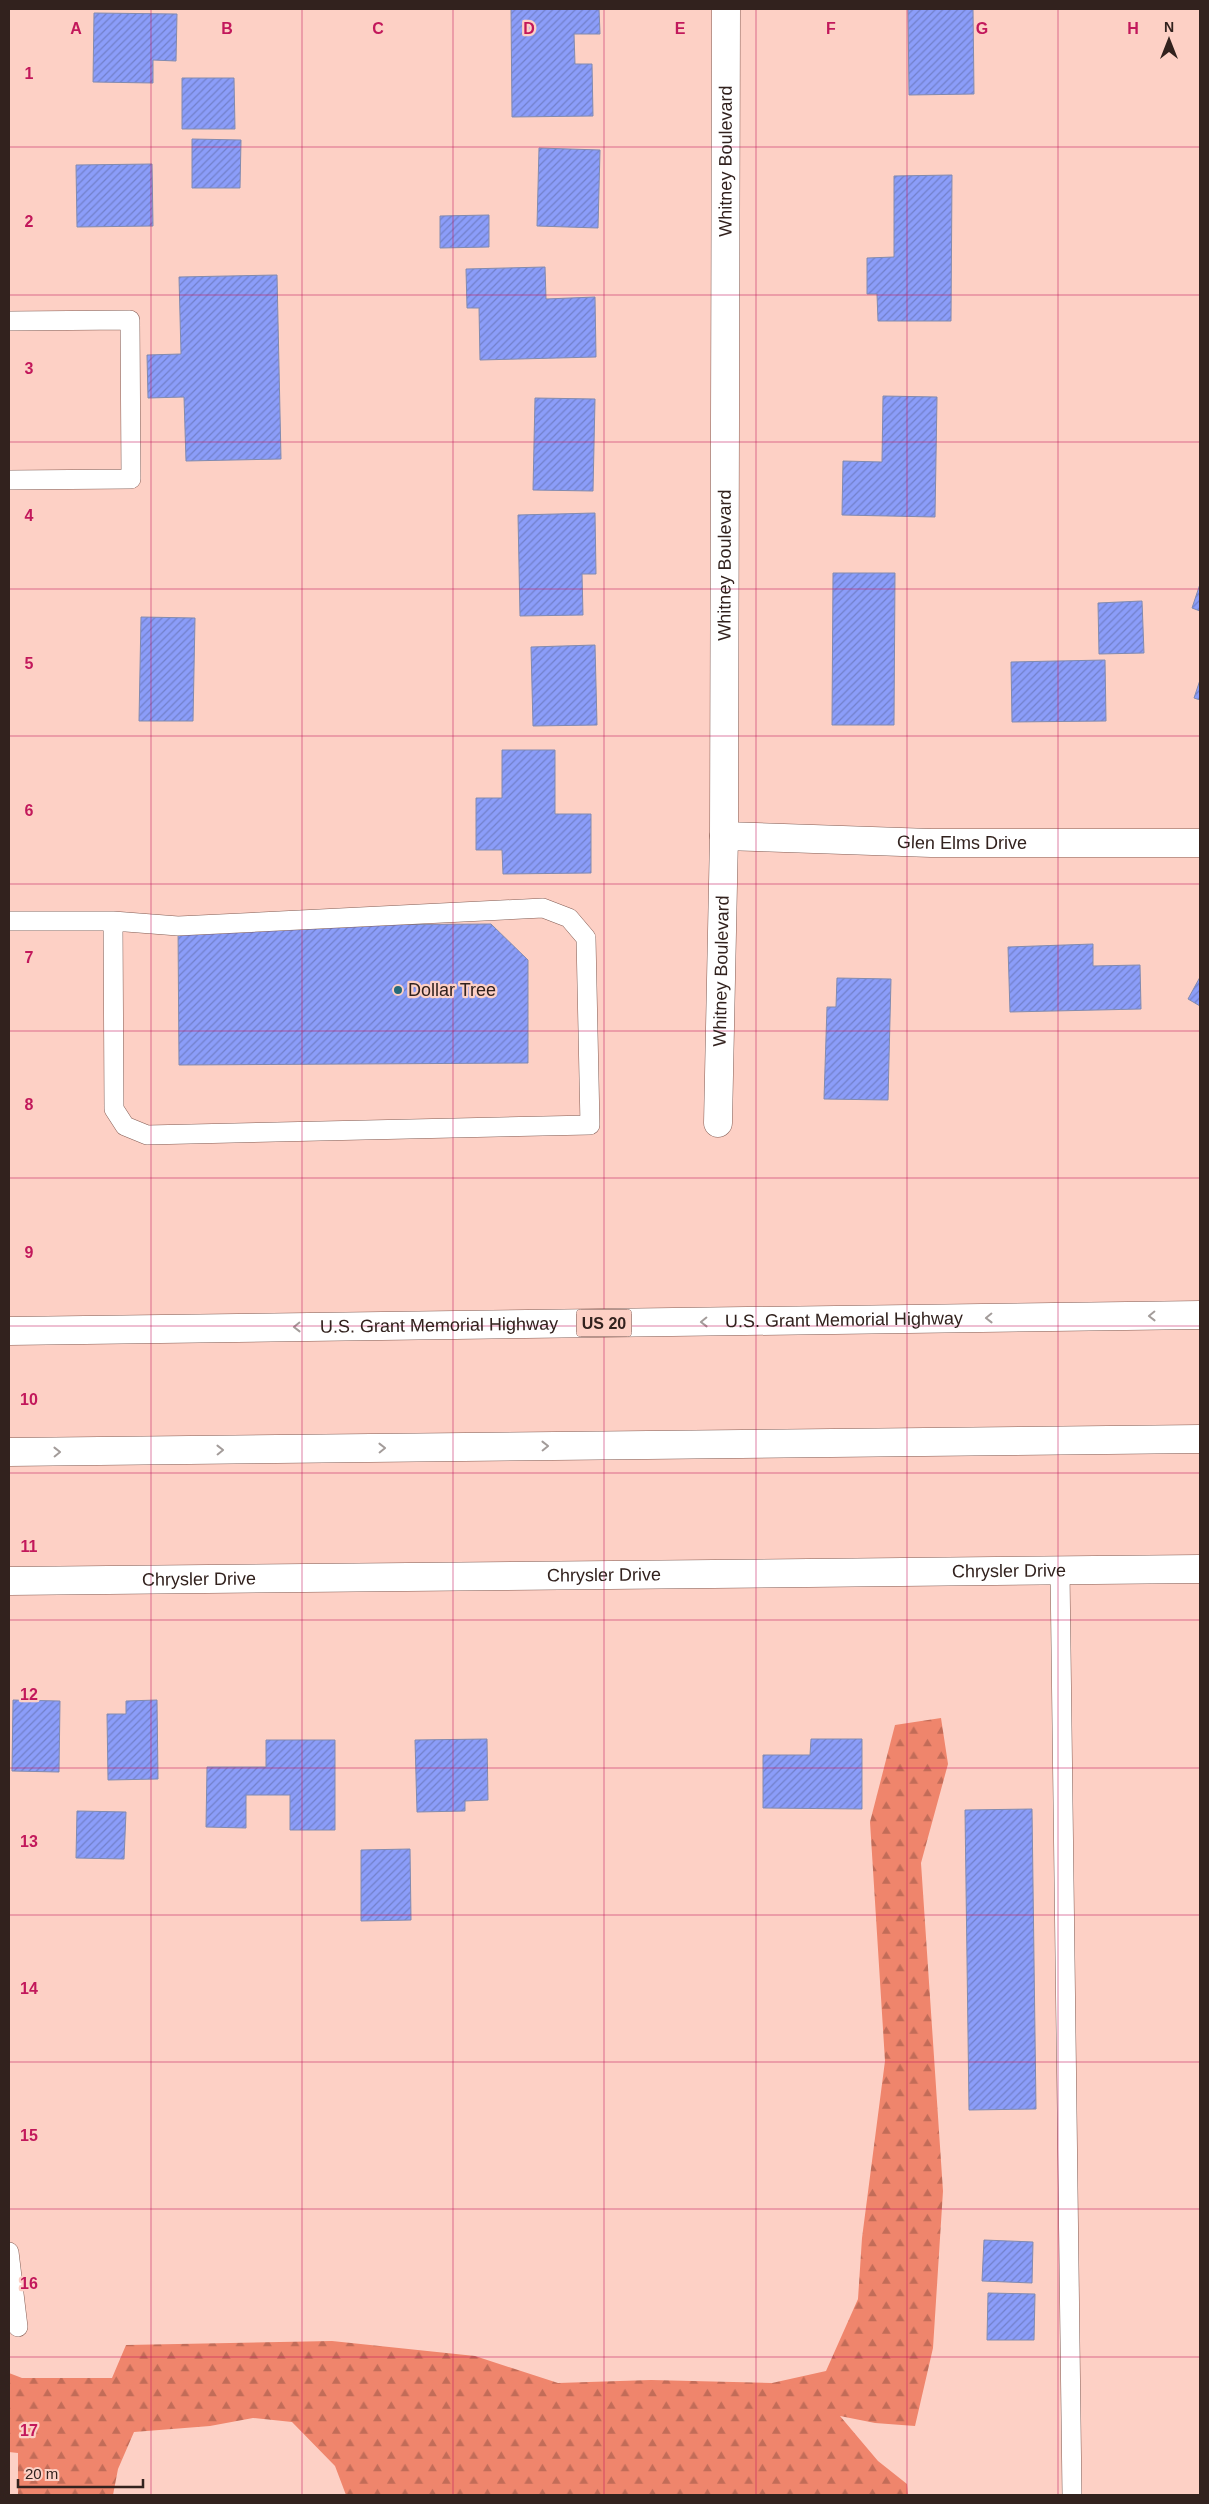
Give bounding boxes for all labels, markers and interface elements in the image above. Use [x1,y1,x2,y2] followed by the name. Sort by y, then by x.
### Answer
[1144,15,1194,65] north arrow
[1164,19,1174,35] text: N
[70,20,82,37] text: A
[221,20,233,37] text: B
[372,20,384,37] text: C
[523,20,535,37] text: D
[675,20,686,37] text: E
[826,20,836,37] text: F
[976,20,988,37] text: G
[1127,20,1139,37] text: H
[25,65,34,82] text: 1
[715,85,736,237] street label: Whitney Boulevard
[25,213,34,230] text: 2
[25,360,34,377] text: 3
[714,489,735,641] street label: Whitney Boulevard
[25,507,34,524] text: 4
[25,655,34,672] text: 5
[25,802,34,819] text: 6
[897,832,1027,853] street label: Glen Elms Drive
[710,895,733,1047] street label: Whitney Boulevard
[25,949,34,966] text: 7
[408,980,496,1000] place label: Dollar Tree
[392,984,404,996] marker: Dollar Tree
[25,1096,34,1113] text: 8
[25,1244,34,1261] text: 9
[725,1308,963,1331] street label: U.S. Grant Memorial Highway
[576,1310,632,1336] road number: US 20
[1147,1311,1155,1321] one-way arrow
[985,1313,992,1323] one-way arrow
[320,1314,558,1337] street label: U.S. Grant Memorial Highway
[700,1317,708,1327] one-way arrow
[292,1322,300,1332] one-way arrow
[20,1391,38,1408] text: 10
[542,1441,549,1451] one-way arrow
[379,1443,387,1453] one-way arrow
[216,1445,224,1455] one-way arrow
[54,1447,62,1457] one-way arrow
[21,1538,38,1555] text: 11
[952,1560,1066,1581] street label: Chrysler Drive
[547,1564,661,1586] street label: Chrysler Drive
[142,1569,256,1590] street label: Chrysler Drive
[20,1686,38,1703] text: 12
[20,1833,38,1850] text: 13
[20,1980,38,1997] text: 14
[20,2127,38,2144] text: 15
[20,2275,38,2292] text: 16
[20,2422,38,2439] text: 17
[18,2456,142,2488] scale bar
[25,2465,58,2482] text: 20 m

